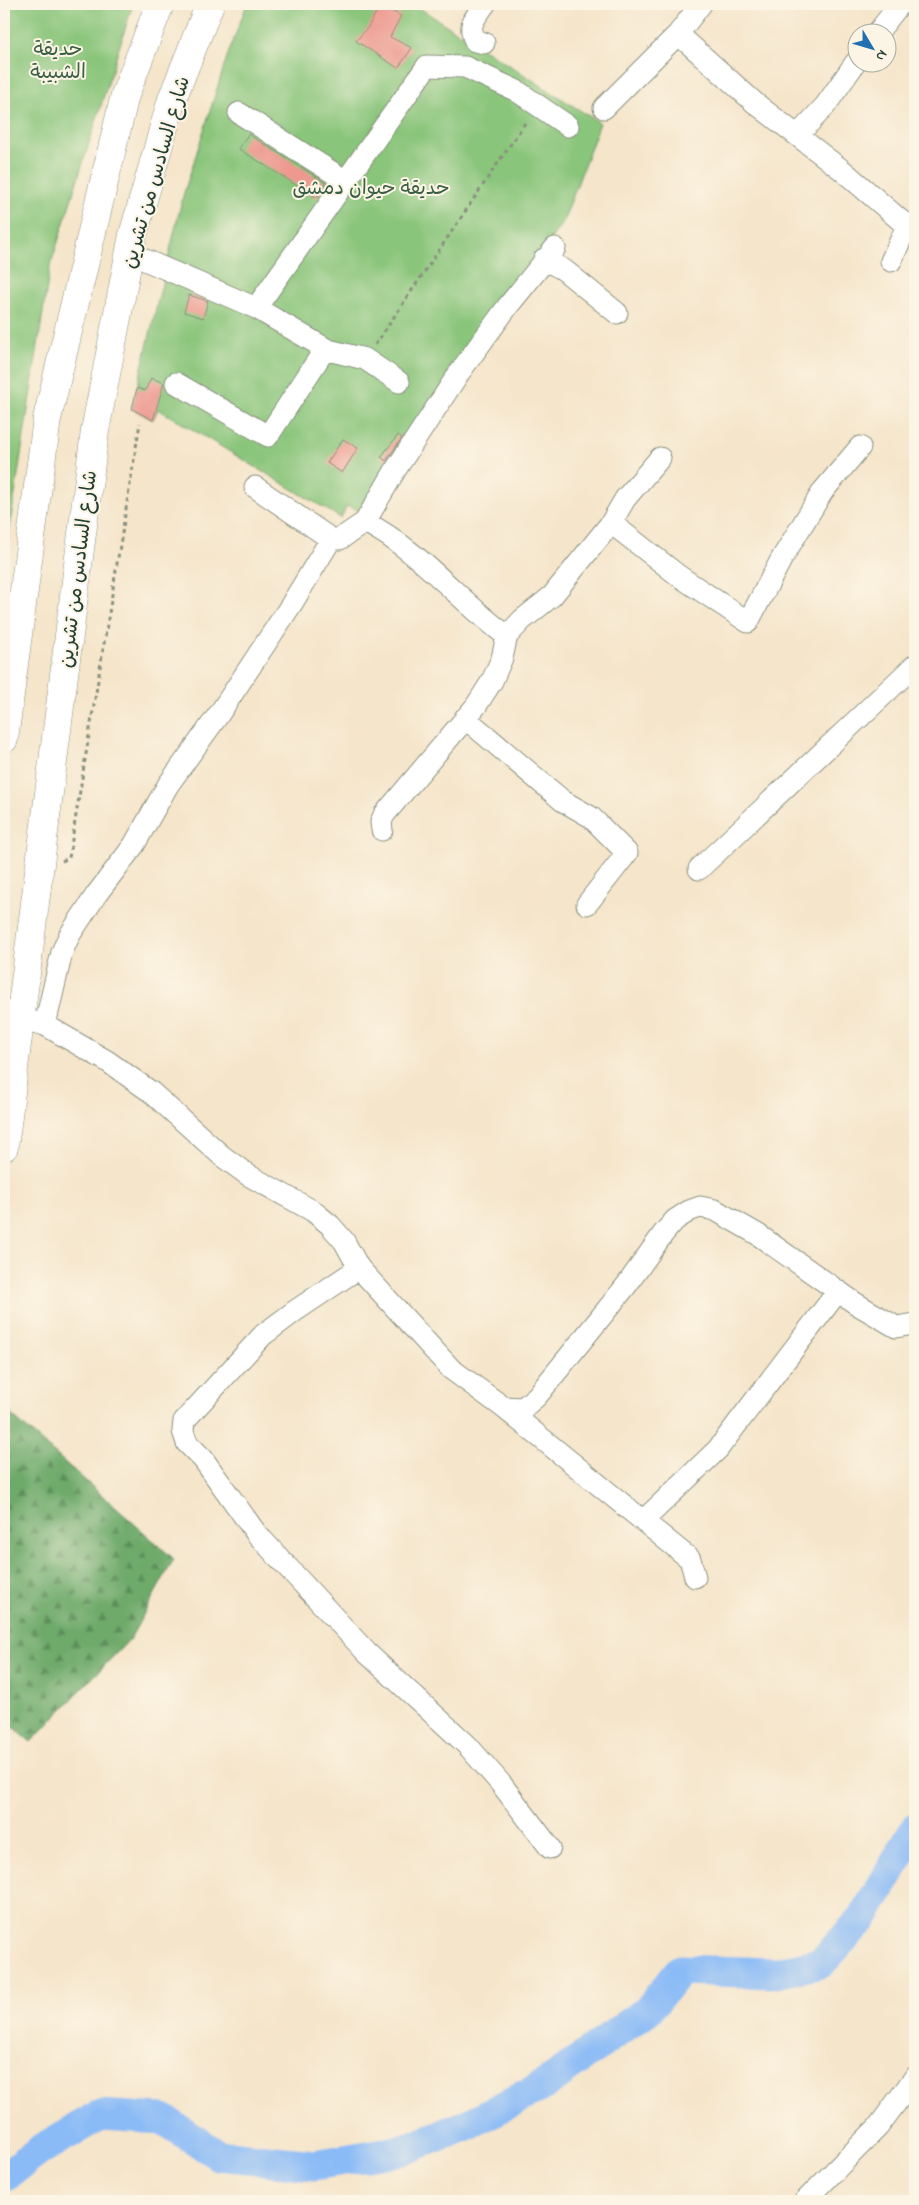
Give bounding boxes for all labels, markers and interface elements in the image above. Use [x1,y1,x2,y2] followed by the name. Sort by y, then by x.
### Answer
[846,22,896,72] north arrow
[30,36,86,88] park label: حديقة الشبيبة
[870,45,892,65] text: N
[116,73,199,272] street label: شارع السادس من تشرين
[292,175,450,204] park label: حديقة حيوان دمشق
[53,469,106,670] street label: شارع السادس من تشرين

